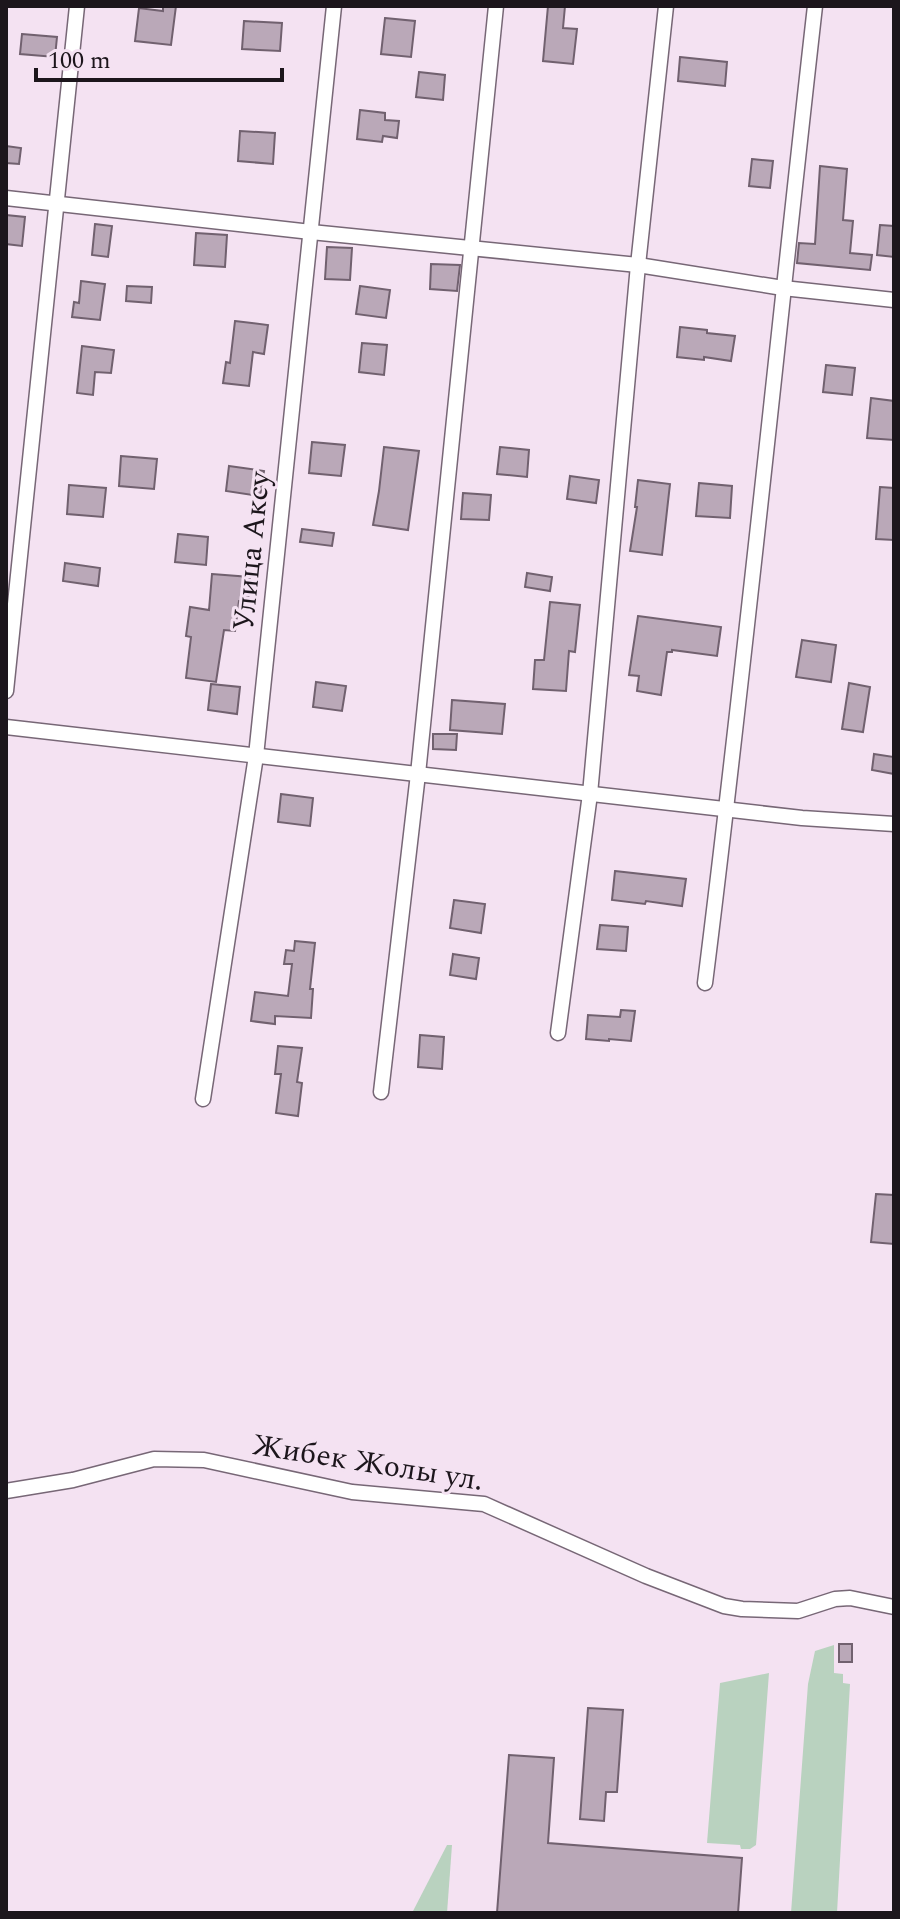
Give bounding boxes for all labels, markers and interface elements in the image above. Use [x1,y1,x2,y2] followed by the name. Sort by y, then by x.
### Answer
[36,32,282,82] scale bar
[48,43,111,79] text: 100 m
[221,468,283,633] street label: Улица Аксу
[249,1422,486,1504] street label: Жибек Жолы ул.

